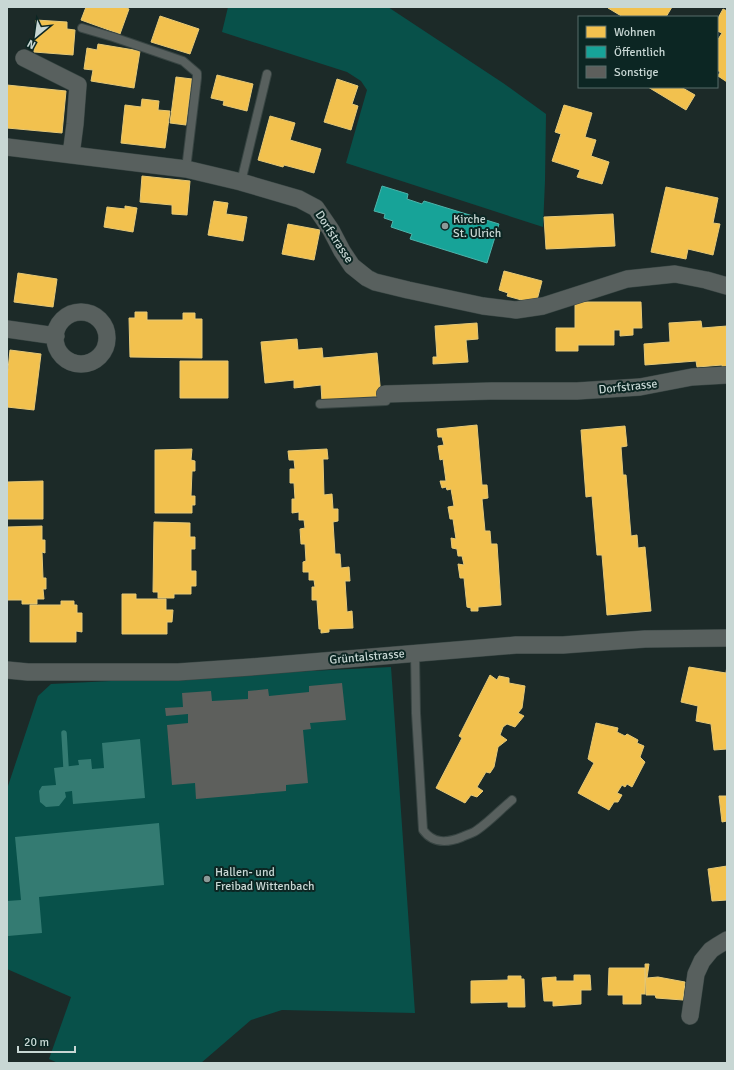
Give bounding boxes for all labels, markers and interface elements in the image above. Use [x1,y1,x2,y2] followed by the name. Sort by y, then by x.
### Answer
[16,16,56,56] north arrow
[578,16,718,88] legend
[614,25,656,40] text: Wohnen
[25,37,38,52] text: N
[614,45,665,60] text: Öffentlich
[614,65,659,80] text: Sonstige
[312,208,356,266] street label: Dorfstrasse
[453,212,501,241] place label: Kirche St. Ulrich
[440,221,450,231] marker: Kirche St. Ulrich
[598,376,658,398] street label: Dorfstrasse
[329,646,405,668] street label: Grüntalstrasse
[215,865,315,894] place label: Hallen- und Freibad Wittenbach
[202,874,212,884] marker: Hallen- und Freibad Wittenbach
[18,1028,75,1054] scale bar
[24,1035,49,1050] text: 20 m

